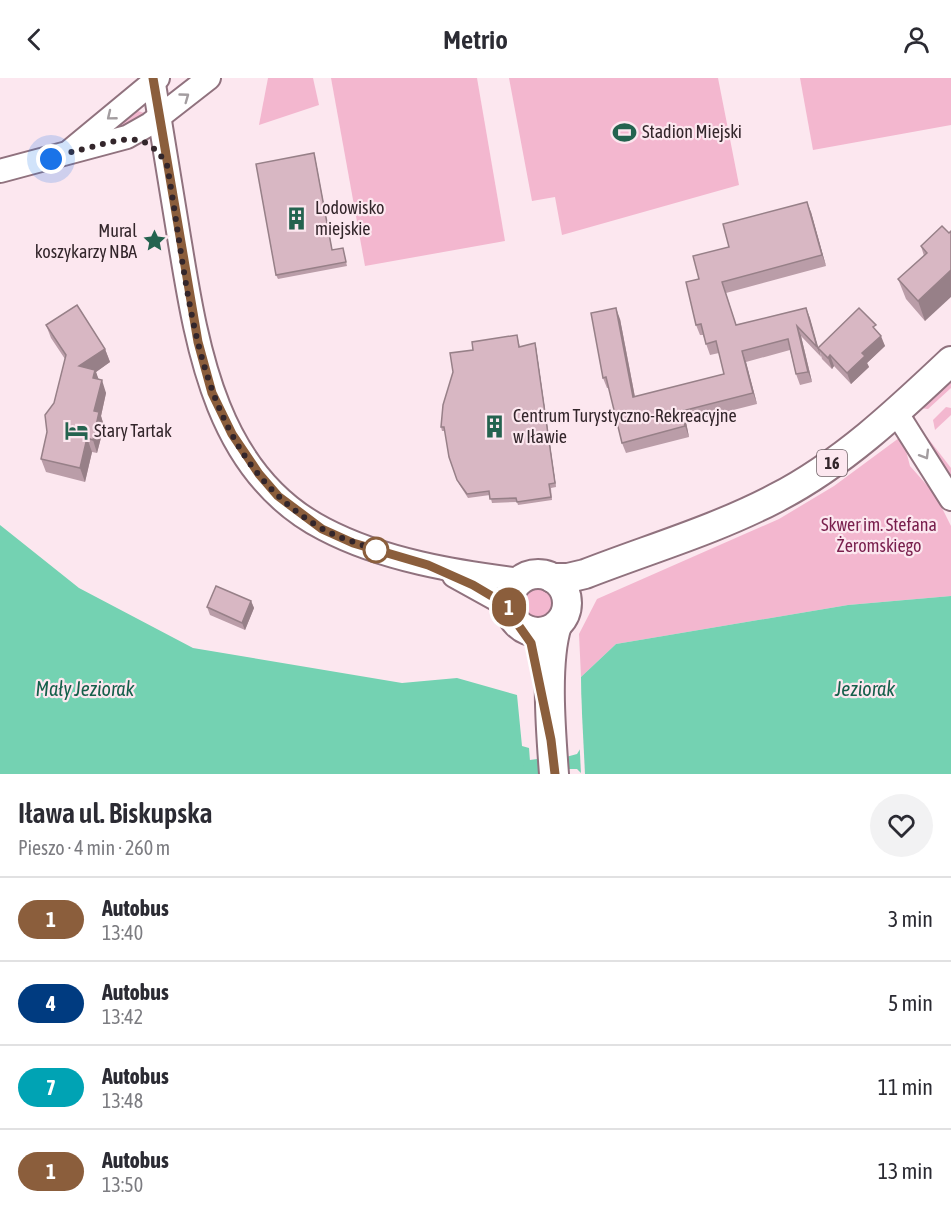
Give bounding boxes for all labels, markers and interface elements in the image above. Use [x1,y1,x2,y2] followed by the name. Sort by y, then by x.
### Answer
[18,23,51,56] icon: back
[900,23,933,56] icon: person
[443,24,508,55] text: Metrio
[178,94,189,105] one-way arrow
[107,109,118,120] one-way arrow
[611,119,637,145] sports icon: Stadion Miejski
[642,121,742,142] place label: Stadion Miejski
[36,144,66,174] your location
[315,197,385,239] place label: Lodowisko miejskie
[284,205,310,231] building icon: Lodowisko miejskie
[35,220,137,262] place label: Mural koszykarzy NBA
[142,228,168,254] place icon: Mural koszykarzy NBA
[513,405,737,447] place label: Centrum Turystyczno-Rekreacyjne w Iławie
[482,413,508,439] building icon: Centrum Turystyczno-Rekreacyjne w Iławie
[63,418,89,444] hotel icon: Stary Tartak
[94,420,172,441] place label: Stary Tartak
[917,449,929,459] one-way arrow
[817,450,847,476] road number: 16
[821,514,937,556] park label: Skwer im. Stefana Żeromskiego
[363,537,389,563] unlabelled marker
[490,588,528,626] line badge: 1
[504,595,514,619] text: 1
[36,677,135,700] water label: Mały Jeziorak
[834,677,895,700] water label: Jeziorak
[870,794,933,857] button: heart
[18,797,213,829] text: Iława ul. Biskupska
[18,836,170,859] text: Pieszo · 4 min · 260 m
[102,895,169,921] text: Autobus
[888,906,933,932] text: 3 min
[46,907,56,931] text: 1
[102,921,143,944] text: 13:40
[102,979,169,1005] text: Autobus
[888,990,933,1016] text: 5 min
[46,991,56,1015] text: 4
[102,1005,143,1028] text: 13:42
[102,1063,169,1089] text: Autobus
[878,1074,933,1100] text: 11 min
[46,1075,56,1099] text: 7
[102,1089,143,1112] text: 13:48
[102,1147,169,1173] text: Autobus
[878,1158,933,1184] text: 13 min
[46,1159,56,1183] text: 1
[102,1173,143,1196] text: 13:50

